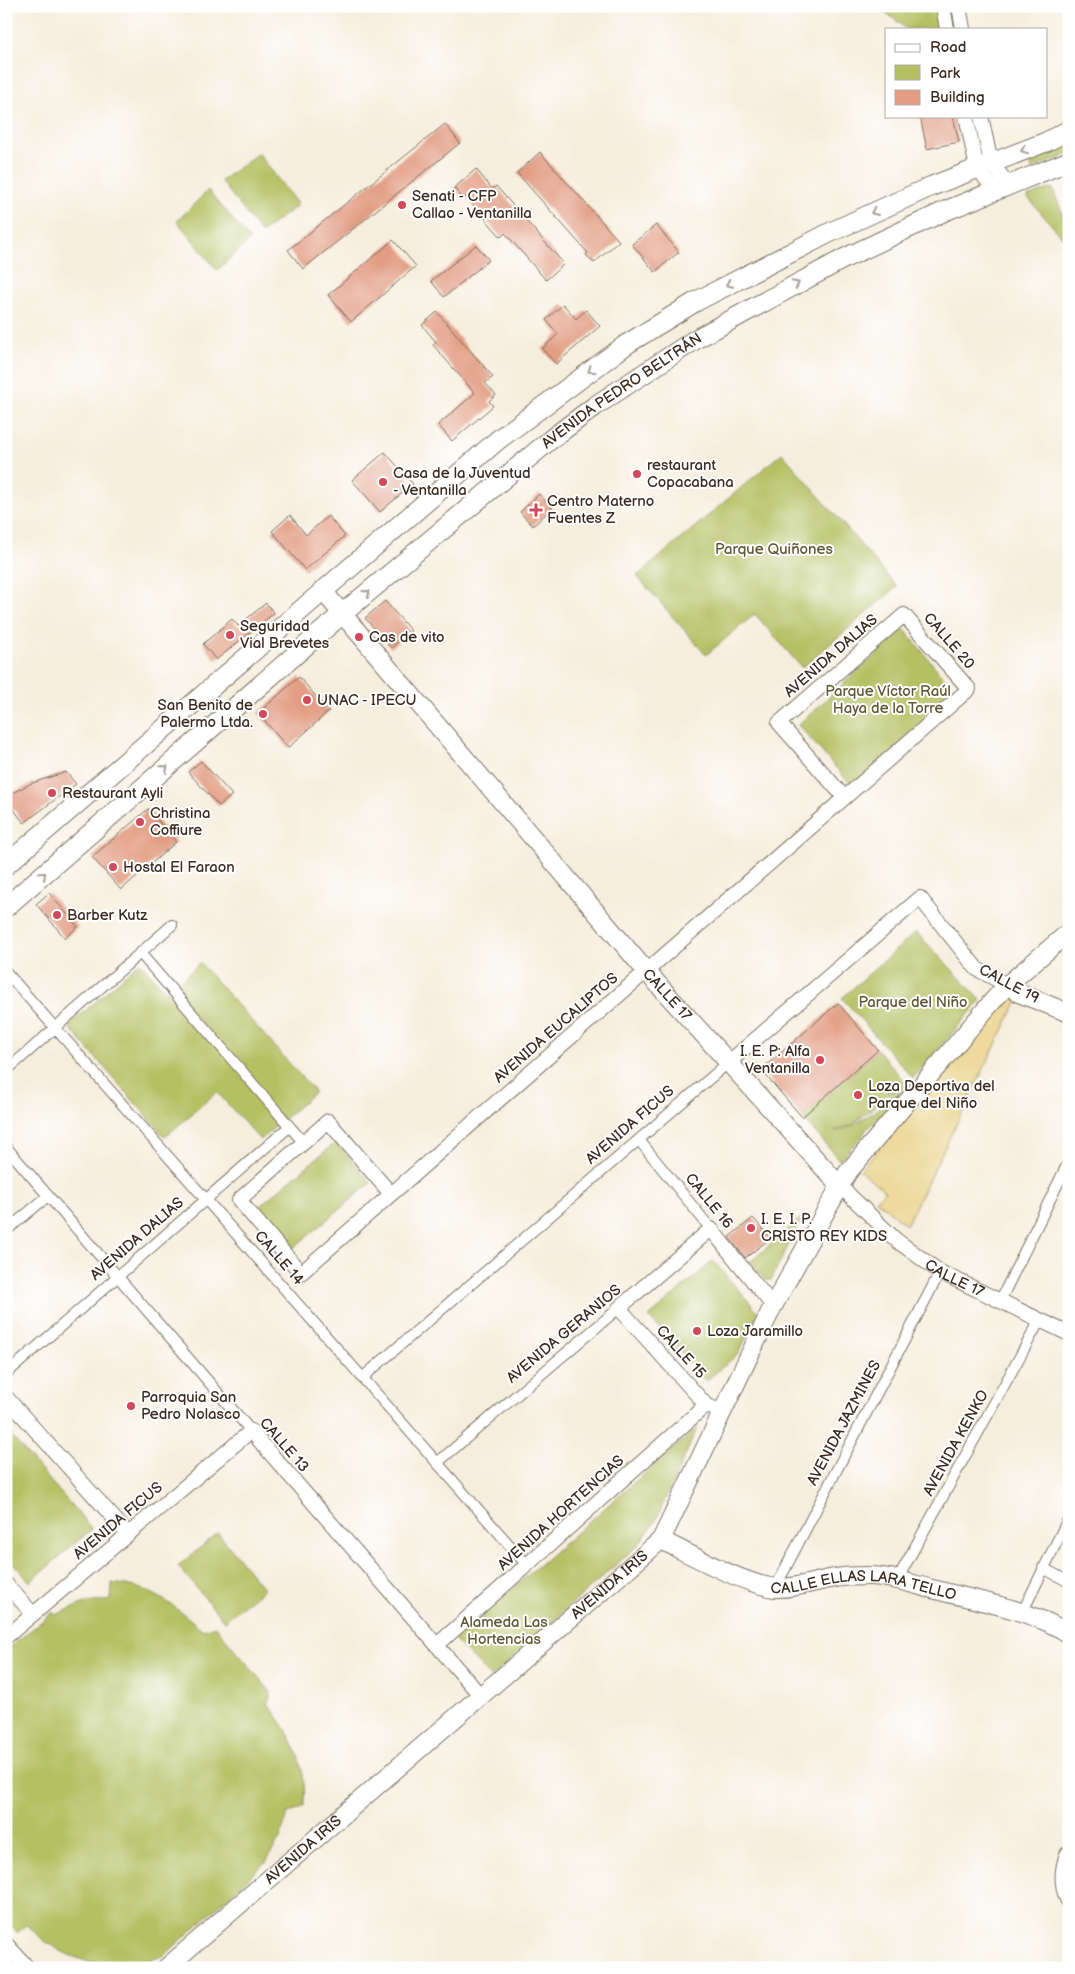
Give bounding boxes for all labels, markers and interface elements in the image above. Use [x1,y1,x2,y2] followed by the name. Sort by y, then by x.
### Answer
[885,28,1048,118] legend
[930,38,966,57] text: Road
[930,64,961,83] text: Park
[930,88,985,107] text: Building
[1020,144,1029,154] one-way arrow
[412,187,532,223] place label: Senati - CFP Callao - Ventanilla
[396,199,408,211] marker: Senati - CFP Callao - Ventanilla
[870,206,879,216] one-way arrow
[725,278,734,288] one-way arrow
[791,281,800,291] one-way arrow
[537,328,705,453] street label: AVENIDA PEDRO BELTRÁN
[587,364,597,373] one-way arrow
[647,456,734,492] place label: restaurant Copacabana
[393,464,531,500] place label: Casa de la Juventud - Ventanilla
[631,468,643,480] marker: restaurant Copacabana
[377,476,389,488] marker: Casa de la Juventud - Ventanilla
[547,492,654,528] place label: Centro Materno Fuentes Z
[529,503,543,517] marker: Centro Materno Fuentes Z
[715,540,833,559] park label: Parque Quiñones
[361,590,370,598] one-way arrow
[919,609,979,673] street label: CALLE 20
[780,610,882,702] street label: AVENIDA DALIAS
[240,617,330,653] place label: Seguridad Vial Brevetes
[369,628,445,647] place label: Cas de vito
[224,629,236,641] marker: Seguridad Vial Brevetes
[353,631,365,643] marker: Cas de vito
[825,682,951,718] park label: Parque Víctor Raúl Haya de la Torre
[317,691,416,710] place label: UNAC - IPECU
[301,694,313,706] marker: UNAC - IPECU
[158,696,253,732] place label: San Benito de Palermo Ltda.
[257,708,269,720] marker: San Benito de Palermo Ltda.
[160,765,169,774] one-way arrow
[62,784,163,803] place label: Restaurant Ayli
[46,787,58,799] marker: Restaurant Ayli
[150,804,210,840] place label: Christina Coffiure
[134,816,146,828] marker: Christina Coffiure
[123,858,235,877] place label: Hostal El Faraon
[107,861,119,873] marker: Hostal El Faraon
[37,873,46,881] one-way arrow
[67,906,148,925] place label: Barber Kutz
[51,909,63,921] marker: Barber Kutz
[976,960,1042,1008] street label: CALLE 19
[639,964,696,1025] street label: CALLE 17
[490,969,622,1087] street label: AVENIDA EUCALIPTOS
[858,993,968,1012] park label: Parque del Niño
[740,1042,810,1078] place label: I. E. P: Alfa Ventanilla
[814,1054,826,1066] marker: I. E. P: Alfa Ventanilla
[868,1077,995,1113] place label: Loza Deportiva del Parque del Niño
[582,1081,678,1169] street label: AVENIDA FICUS
[852,1089,864,1101] marker: Loza Deportiva del Parque del Niño
[681,1169,737,1233] street label: CALLE 16
[86,1193,188,1285] street label: AVENIDA DALIAS
[761,1210,887,1246] place label: I. E. I. P. CRISTO REY KIDS
[745,1222,757,1234] marker: I. E. I. P. CRISTO REY KIDS
[250,1227,308,1289] street label: CALLE 14
[921,1255,988,1302] street label: CALLE 17
[503,1280,625,1388] street label: AVENIDA GERANIOS
[652,1321,710,1383] street label: CALLE 15
[707,1322,803,1341] place label: Loza Jaramillo
[691,1325,703,1337] marker: Loza Jaramillo
[803,1357,885,1489] street label: AVENIDA JAZMINES
[919,1387,993,1499] street label: AVENIDA KENKO
[141,1388,240,1424] place label: Parroquia San Pedro Nolasco
[125,1400,137,1412] marker: Parroquia San Pedro Nolasco
[255,1414,313,1476] street label: CALLE 13
[494,1451,628,1575] street label: AVENIDA HORTENCIAS
[69,1478,167,1564] street label: AVENIDA FICUS
[567,1546,652,1623] street label: AVENIDA IRIS
[769,1566,958,1604] street label: CALLE ELLAS LARA TELLO
[460,1613,548,1649] park label: Alameda Las Hortencias
[260,1811,345,1888] street label: AVENIDA IRIS

